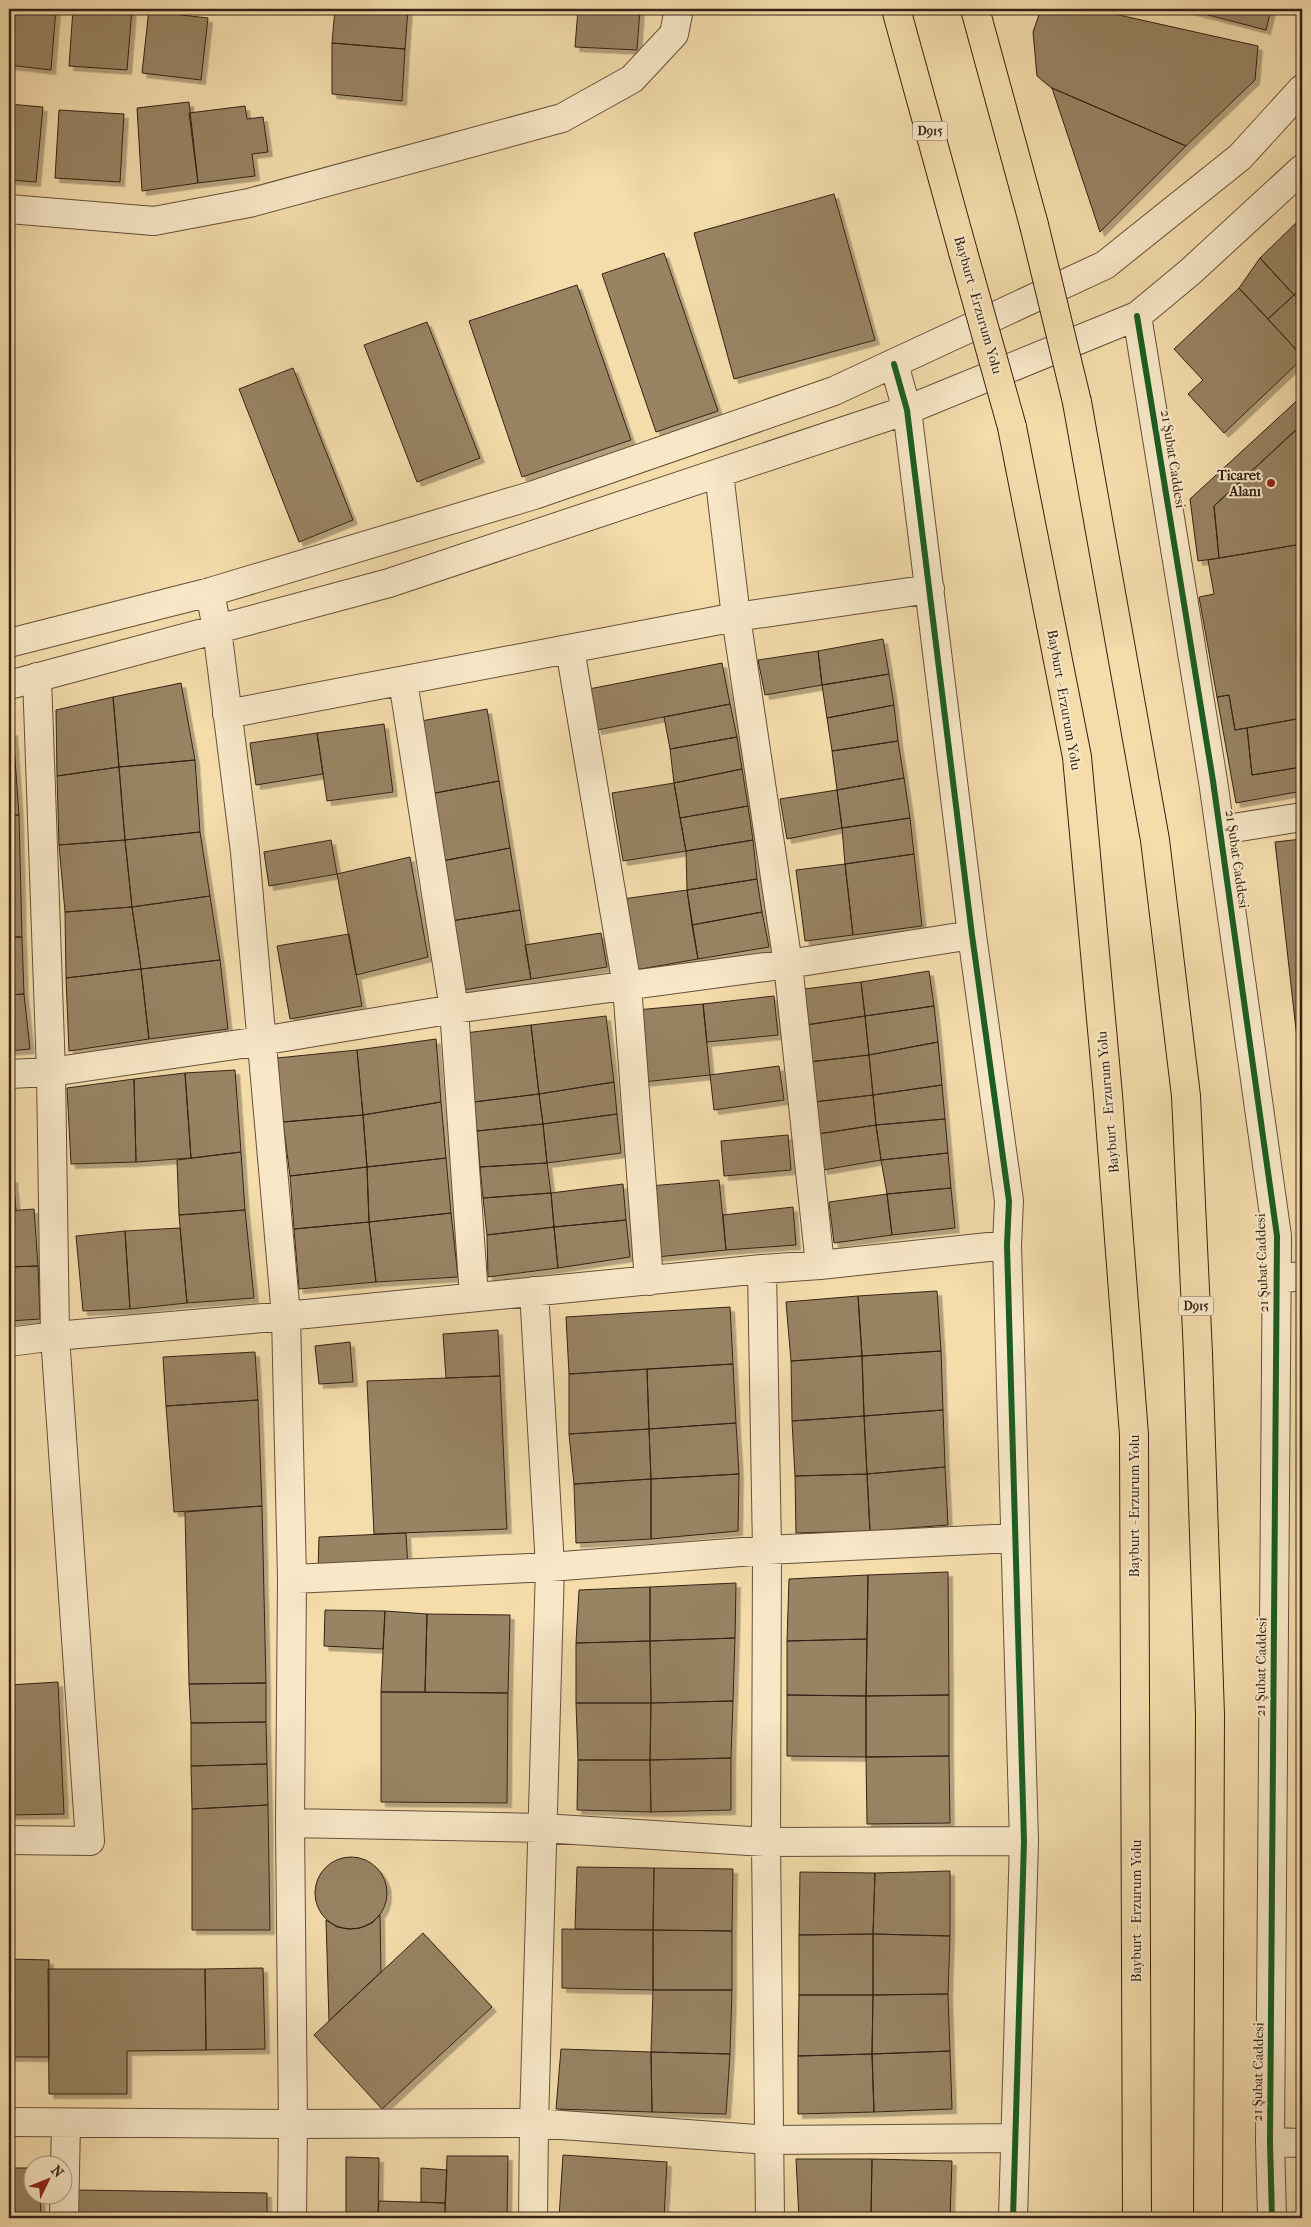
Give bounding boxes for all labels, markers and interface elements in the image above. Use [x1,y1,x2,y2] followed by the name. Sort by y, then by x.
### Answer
[912,122,948,140] road number: D915
[950,234,1006,376] street label: Bayburt - Erzurum Yolu
[1157,409,1189,509] street label: 21 Şubat Caddesi
[1216,467,1262,500] place label: Ticaret Alanı
[1265,477,1277,489] marker: Ticaret Alanı
[1043,628,1085,772] street label: Bayburt - Erzurum Yolu
[1222,809,1252,909] street label: 21 Şubat Caddesi
[1093,1030,1123,1174] street label: Bayburt - Erzurum Yolu
[1252,1213,1272,1313] street label: 21 Şubat Caddesi
[1178,1296,1214,1315] road number: D915
[1126,1435,1143,1577] street label: Bayburt - Erzurum Yolu
[1252,1617,1270,1717] street label: 21 Şubat Caddesi
[1128,1840,1145,1982] street label: Bayburt - Erzurum Yolu
[1249,2022,1267,2122] street label: 21 Şubat Caddesi
[22,2154,72,2204] north arrow
[47,2162,67,2181] text: N

